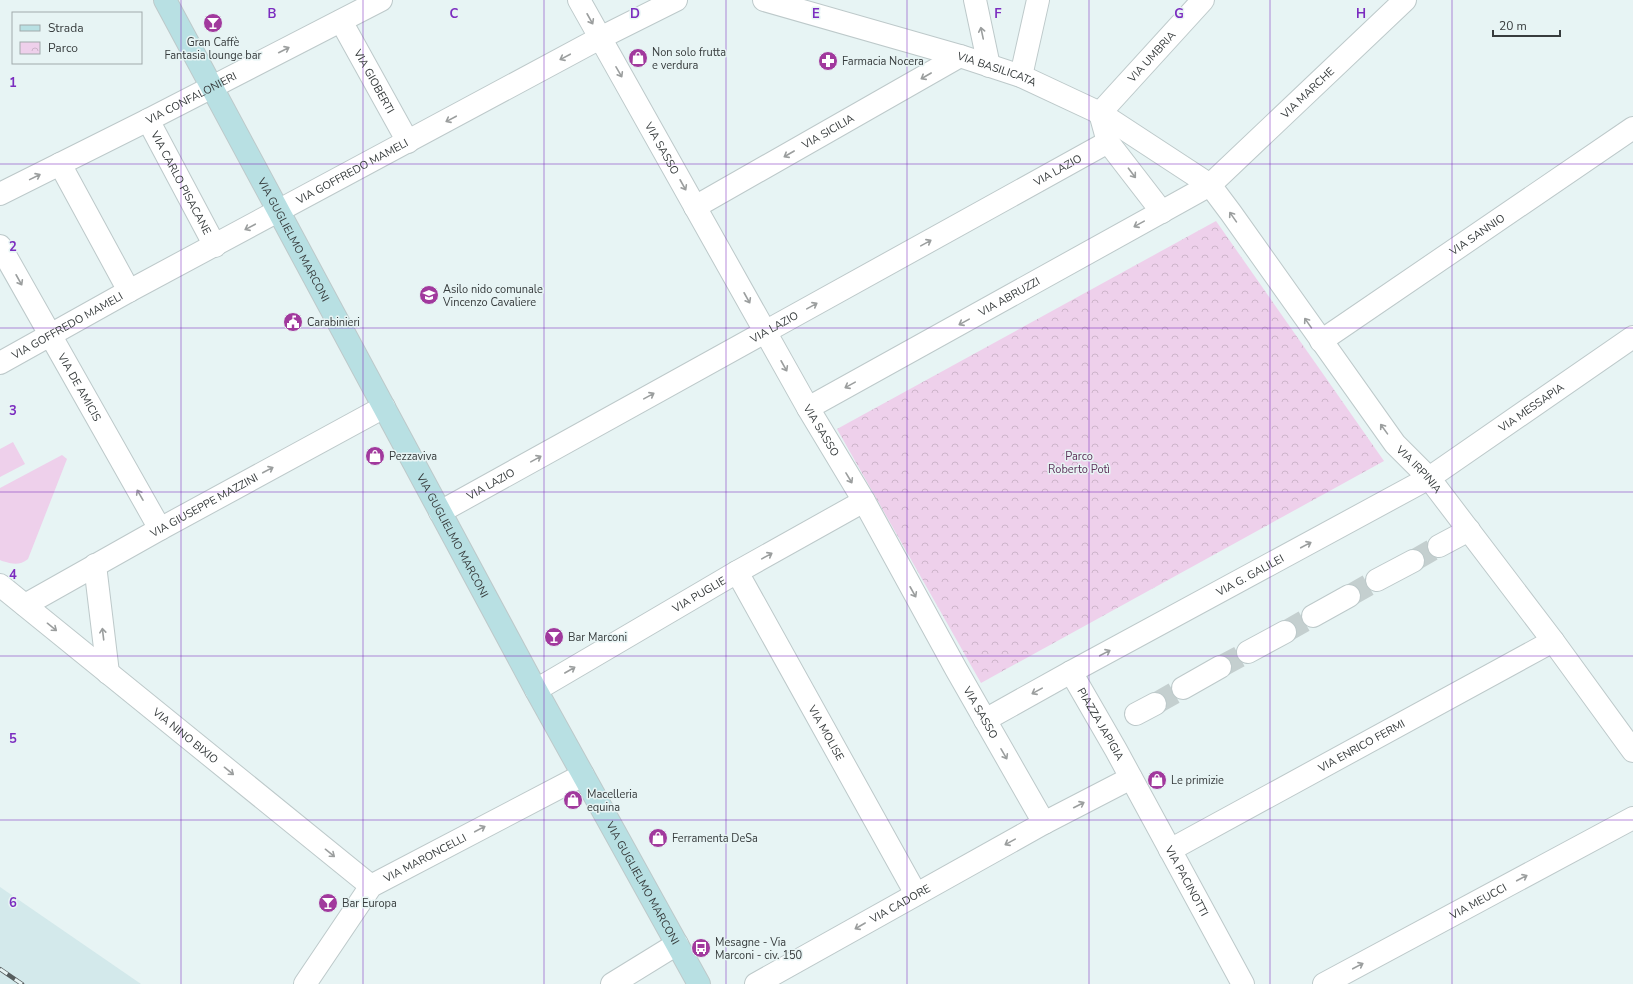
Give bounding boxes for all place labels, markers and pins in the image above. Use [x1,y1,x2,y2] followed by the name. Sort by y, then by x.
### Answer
[202,12,224,34] bar icon: Gran Caffè Fantasia lounge bar
[164,35,262,63] place label: Gran Caffè Fantasia lounge bar
[652,45,726,73] place label: Non solo frutta e verdura
[627,47,649,69] shop icon: Non solo frutta e verdura
[817,50,839,72] pharmacy icon: Farmacia Nocera
[842,54,924,69] place label: Farmacia Nocera
[442,282,543,310] place label: Asilo nido comunale Vincenzo Cavaliere
[418,284,440,306] school or university icon: Asilo nido comunale Vincenzo Cavaliere
[282,311,304,333] public building icon: Carabinieri
[307,315,360,330] place label: Carabinieri
[364,445,386,467] shop icon: Pezzaviva
[389,449,437,464] place label: Pezzaviva
[543,626,565,648] bar icon: Bar Marconi
[568,630,627,645] place label: Bar Marconi
[1146,769,1168,791] shop icon: Le primizie
[1171,773,1224,788] place label: Le primizie
[587,787,638,815] place label: Macelleria equina
[562,789,584,811] shop icon: Macelleria equina
[647,827,669,849] shop icon: Ferramenta DeSa
[672,831,758,846] place label: Ferramenta DeSa
[317,892,339,914] bar icon: Bar Europa
[342,896,397,911] place label: Bar Europa
[715,935,803,963] place label: Mesagne - Via Marconi - civ. 150
[690,937,712,959] bus stop icon: Mesagne - Via Marconi - civ. 150

